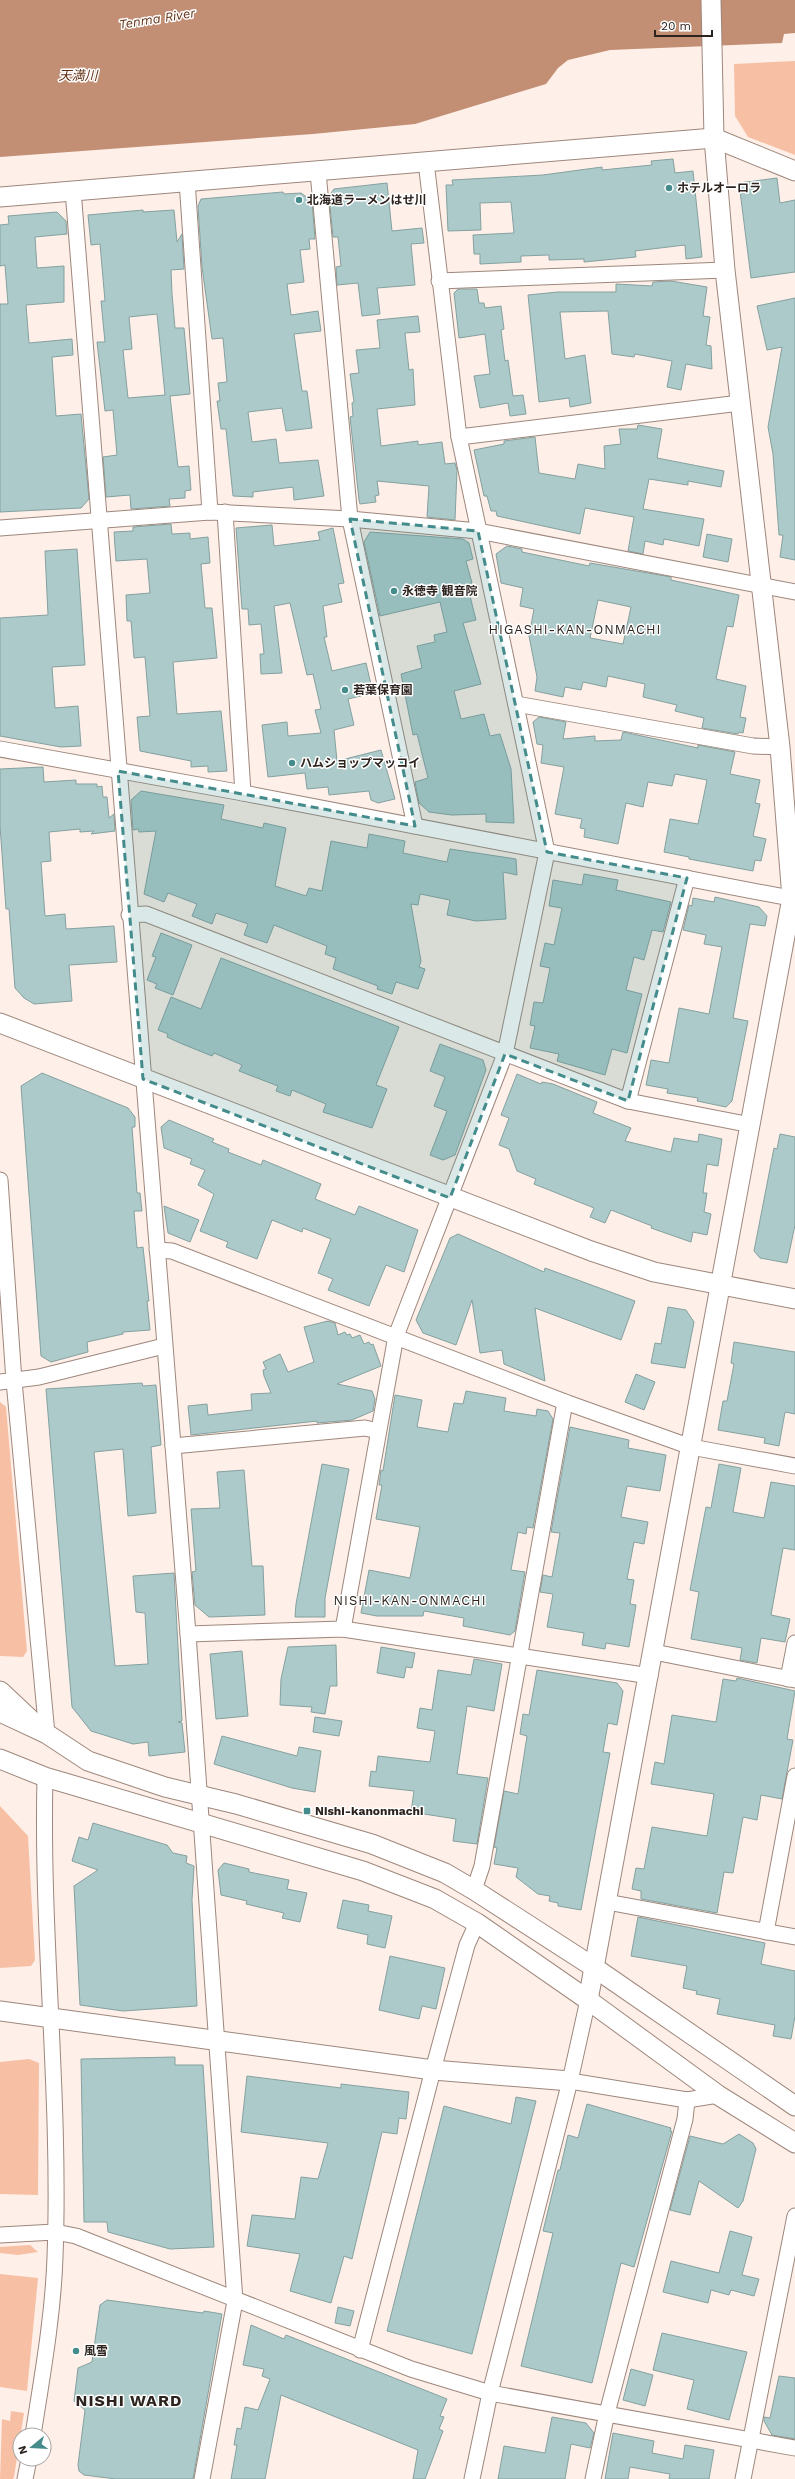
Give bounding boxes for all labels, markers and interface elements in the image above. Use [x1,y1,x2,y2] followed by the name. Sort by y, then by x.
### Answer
[118,5,197,32] water label: Tenma River
[655,12,712,38] scale bar
[661,19,691,33] text: 20 m
[58,68,99,83] water label: 天満川
[677,181,761,195] place label: ホテルオーロラ
[664,183,674,193] marker: ホテルオーロラ
[307,193,427,207] place label: 北海道ラーメンはせ川
[294,195,304,205] marker: 北海道ラーメンはせ川
[402,584,477,598] place label: 永徳寺 観音院
[389,586,399,596] marker: 永徳寺 観音院
[489,622,661,637] district label: HIGASHI-KAN-ONMACHI
[353,683,413,697] place label: 若葉保育園
[340,685,350,695] marker: 若葉保育園
[300,756,420,770] place label: ハムショップマッコイ
[287,758,297,768] marker: ハムショップマッコイ
[334,1593,487,1608] district label: NISHI-KAN-ONMACHI
[315,1804,423,1818] place label: Nishi-kanonmachi
[302,1806,312,1816] marker: Nishi-kanonmachi
[84,2344,108,2358] place label: 風雪
[71,2346,81,2356] marker: 風雪
[76,2391,182,2410] district label: NISHI WARD
[12,2427,52,2467] north arrow
[16,2444,30,2456] text: N

